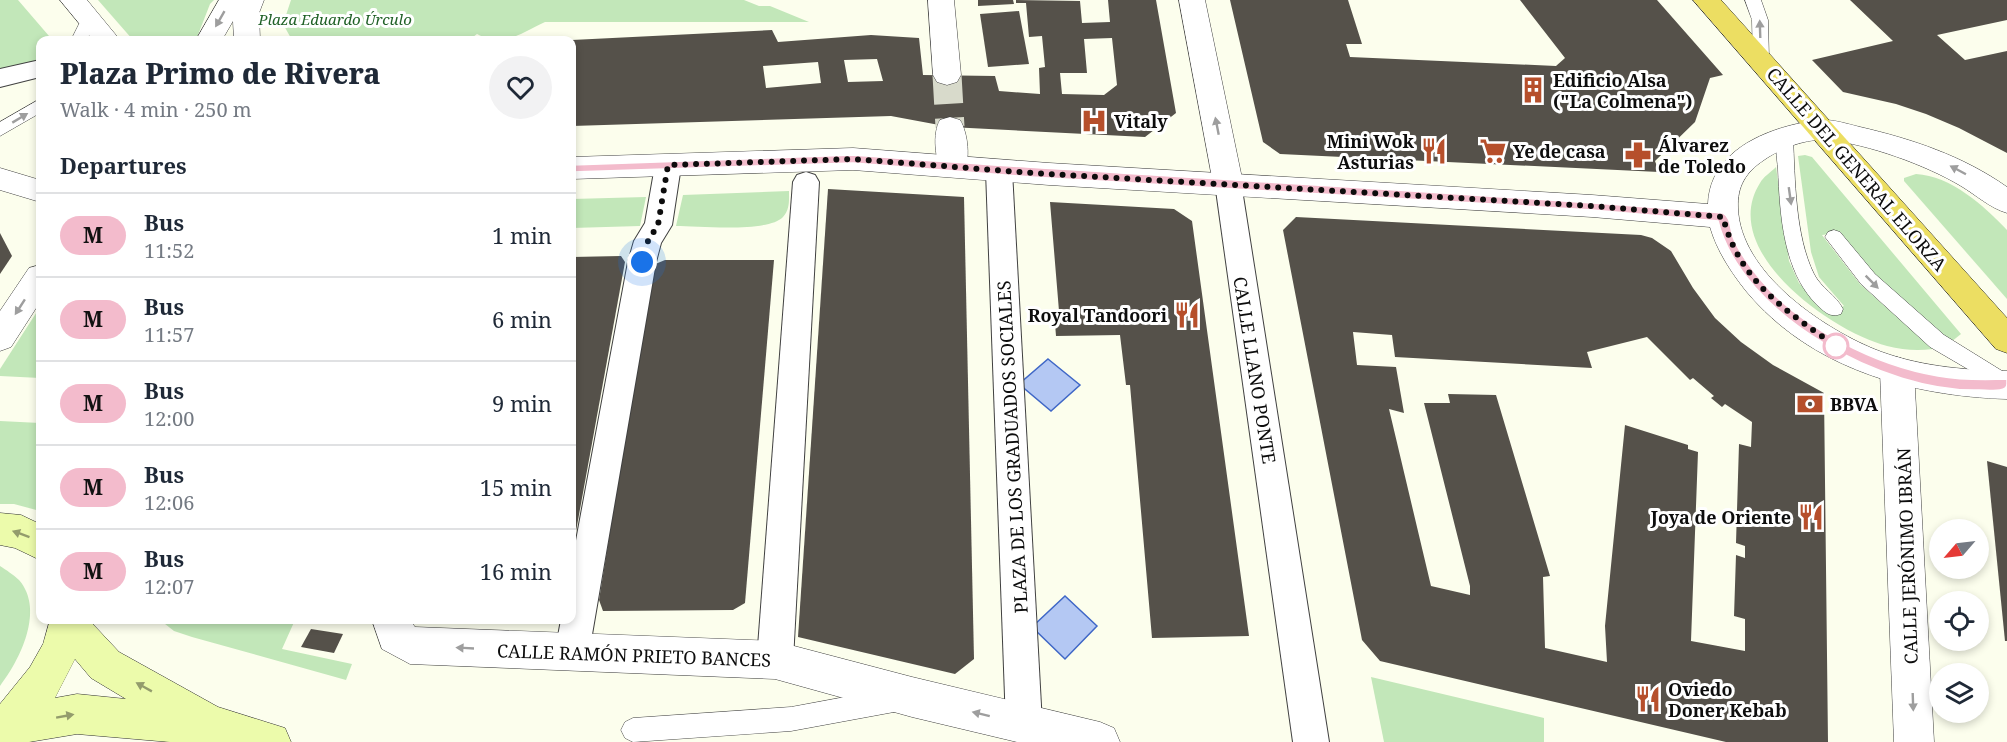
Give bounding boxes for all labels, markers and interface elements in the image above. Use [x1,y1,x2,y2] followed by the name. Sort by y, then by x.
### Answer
[257,9,412,29] park label: Plaza Eduardo Úrculo
[215,11,226,27] one-way arrow
[1755,20,1764,39] one-way arrow
[60,54,381,92] text: Plaza Primo de Rivera
[489,56,552,119] button: heart
[1762,62,1952,276] street label: CALLE DEL GENERAL ELORZA
[1553,68,1693,113] place label: Edificio Alsa ("La Colmena")
[1518,75,1548,105] building icon: Edificio Alsa ("La Colmena")
[60,96,252,123] text: Walk · 4 min · 250 m
[1079,106,1109,136] hospital icon: Vitaly
[1114,109,1168,133] place label: Vitaly
[12,112,28,123] one-way arrow
[1212,116,1221,135] one-way arrow
[1327,129,1415,174] place label: Mini Wok Asturias
[1658,133,1746,178] place label: Álvarez de Toledo
[1419,136,1449,166] restaurant icon: Mini Wok Asturias
[1478,136,1508,166] supermarket icon: Ye de casa
[1513,139,1606,163] place label: Ye de casa
[1623,140,1653,170] pharmacy icon: Álvarez de Toledo
[60,150,187,180] text: Departures
[1950,165,1967,175] one-way arrow
[1785,186,1794,205] one-way arrow
[144,207,184,237] text: Bus
[492,220,552,250] text: 1 min
[83,221,103,249] text: M
[144,237,194,264] text: 11:52
[627,247,657,277] your location
[1864,274,1878,288] one-way arrow
[1228,275,1282,465] street label: CALLE LLANO PONTE
[991,280,1033,614] street label: PLAZA DE LOS GRADUADOS SOCIALES
[144,291,184,321] text: Bus
[14,299,26,315] one-way arrow
[1172,300,1202,330] restaurant icon: Royal Tandoori
[1028,303,1168,327] place label: Royal Tandoori
[492,304,552,334] text: 6 min
[83,305,103,333] text: M
[144,321,194,348] text: 11:57
[1823,333,1849,359] unlabelled marker
[144,375,184,405] text: Bus
[492,388,552,418] text: 9 min
[83,389,103,417] text: M
[1795,389,1825,419] bank icon: BBVA
[1830,392,1879,416] place label: BBVA
[144,405,194,432] text: 12:00
[1891,447,1923,665] street label: CALLE JERÓNIMO IBRÁN
[144,459,184,489] text: Bus
[480,472,552,502] text: 15 min
[83,473,103,501] text: M
[144,489,194,516] text: 12:06
[1796,502,1826,532] restaurant icon: Joya de Oriente
[1650,505,1791,529] place label: Joya de Oriente
[1929,519,1989,579] north arrow
[1929,519,1989,723] map controls
[12,528,30,538] one-way arrow
[144,543,184,573] text: Bus
[480,556,552,586] text: 16 min
[83,557,103,585] text: M
[144,573,194,600] text: 12:07
[1929,591,1989,651] button: locate
[497,638,771,672] street label: CALLE RAMÓN PRIETO BANCES
[456,644,475,653] one-way arrow
[1929,663,1989,723] button: layers
[1668,677,1787,722] place label: Oviedo Doner Kebab
[136,682,153,692] one-way arrow
[1633,684,1663,714] restaurant icon: Oviedo Doner Kebab
[1908,693,1917,712] one-way arrow
[972,708,991,718] one-way arrow
[55,711,74,720] one-way arrow

